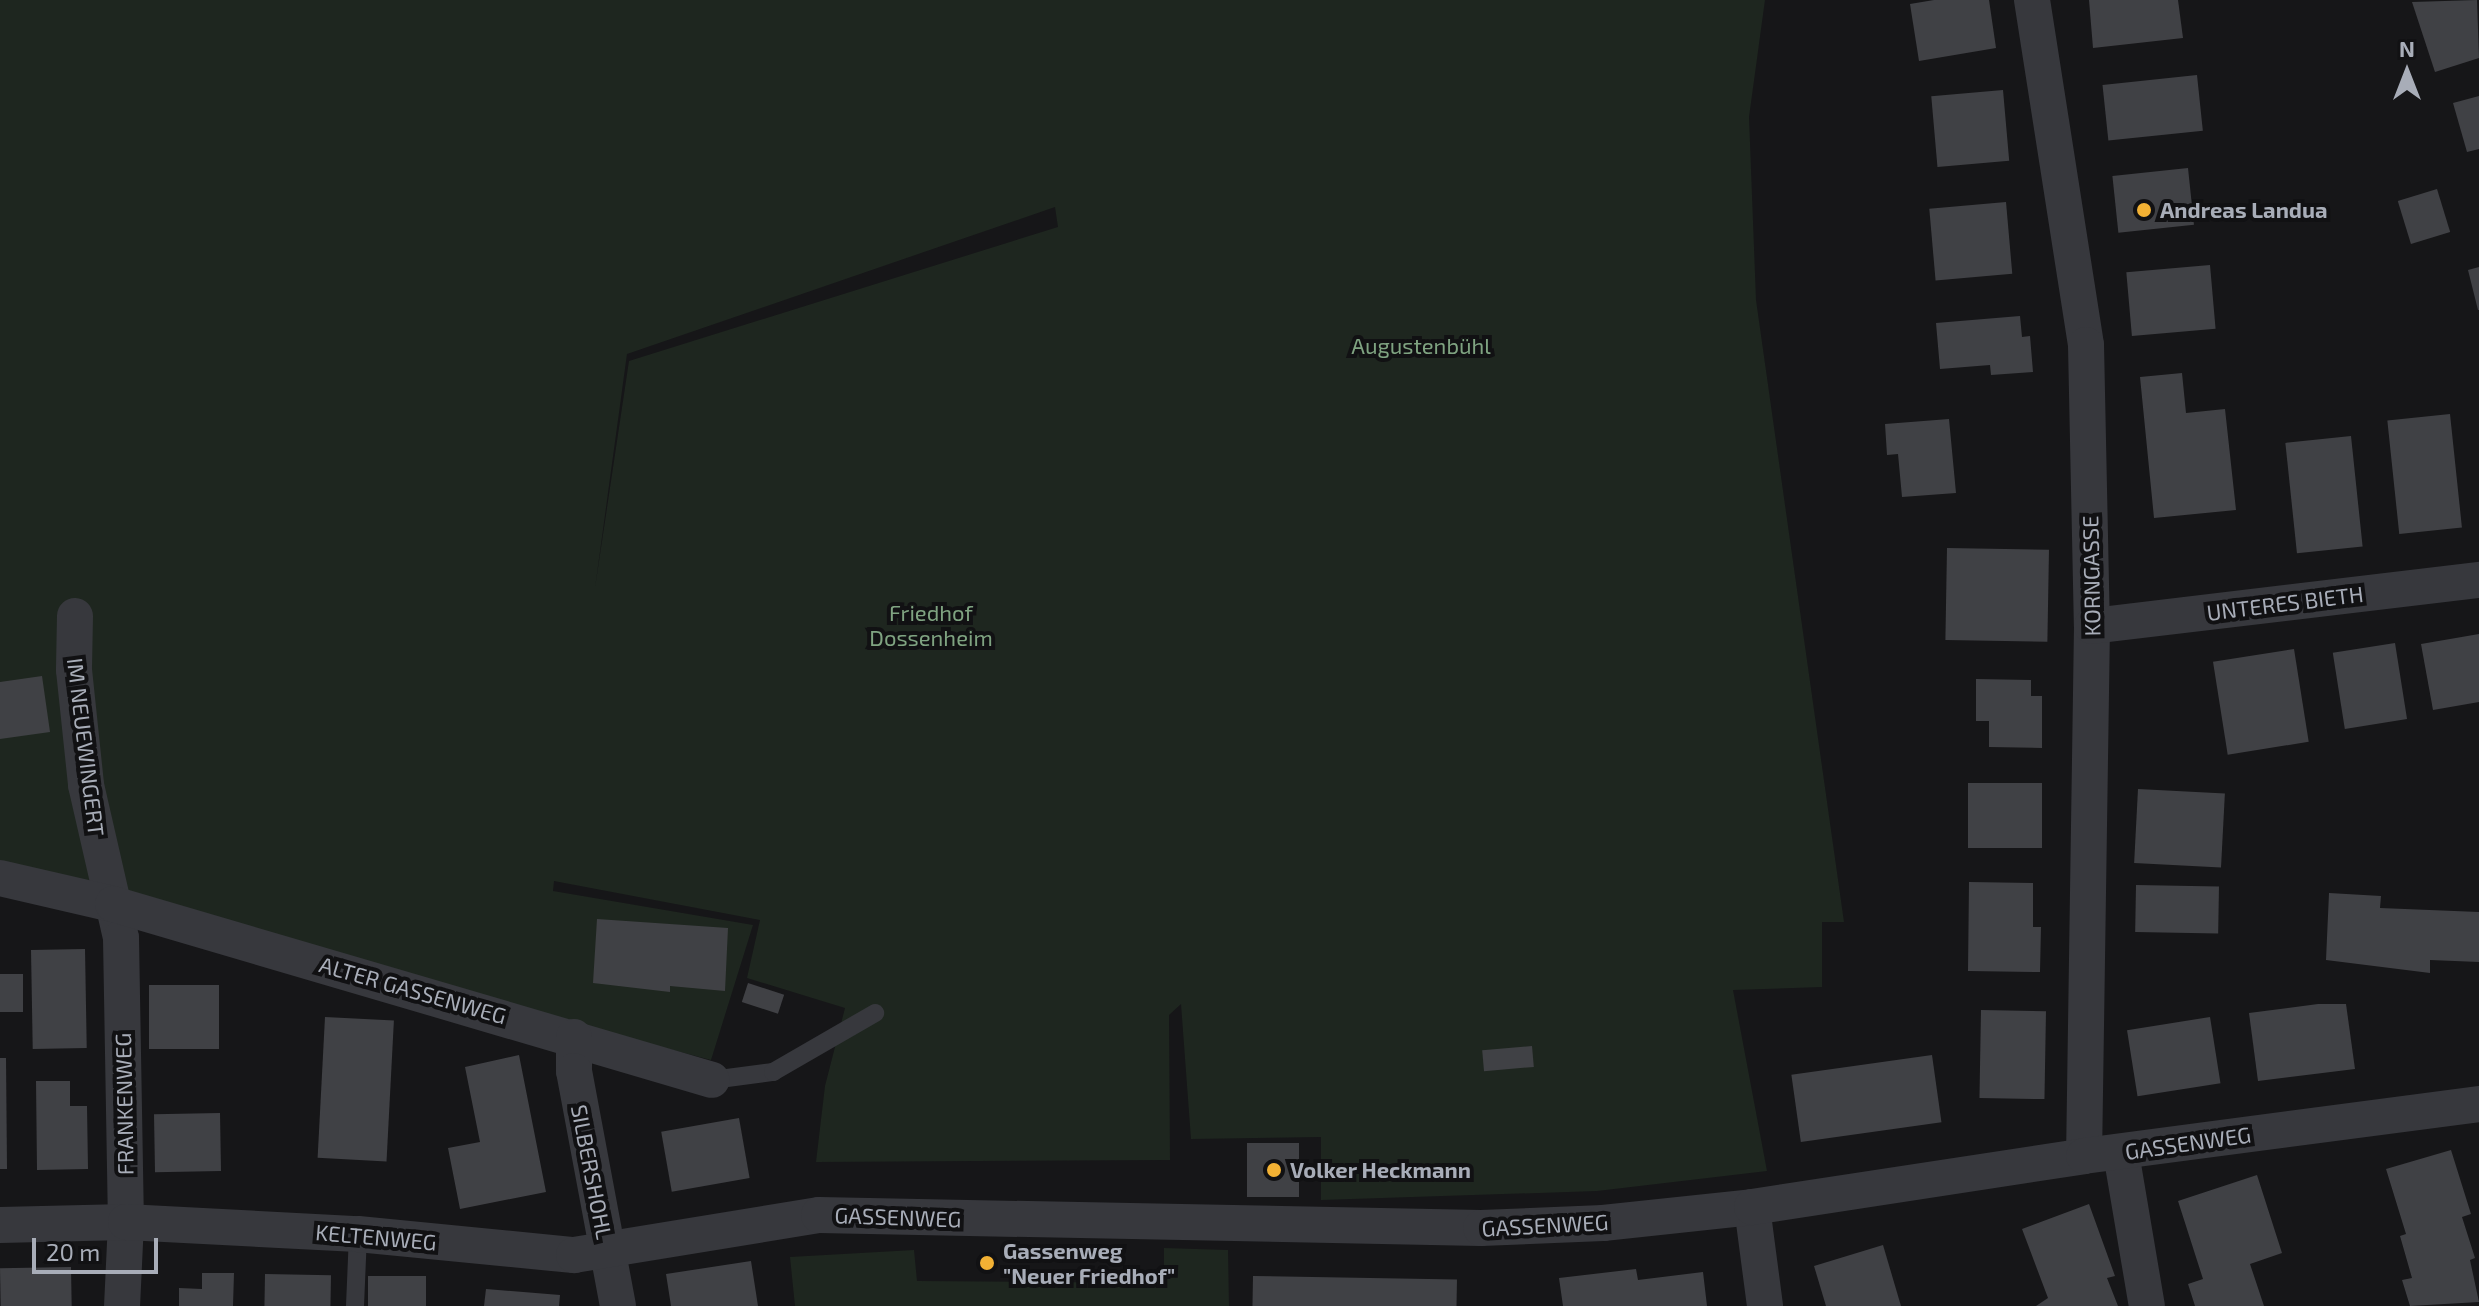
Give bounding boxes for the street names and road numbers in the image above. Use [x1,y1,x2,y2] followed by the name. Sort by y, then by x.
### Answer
[2077,515,2105,637] street label: KORNGASSE
[2205,580,2365,626] street label: UNTERES BIETH
[62,656,110,838] street label: IM NEUEWINGERT
[317,951,509,1029] street label: ALTER GASSENWEG
[110,1033,138,1175] street label: FRANKENWEG
[566,1102,618,1242] street label: SILBERSHOHL
[2123,1121,2253,1165] street label: GASSENWEG
[834,1202,962,1232] street label: GASSENWEG
[1481,1208,1609,1242] street label: GASSENWEG
[314,1219,438,1255] street label: KELTENWEG

